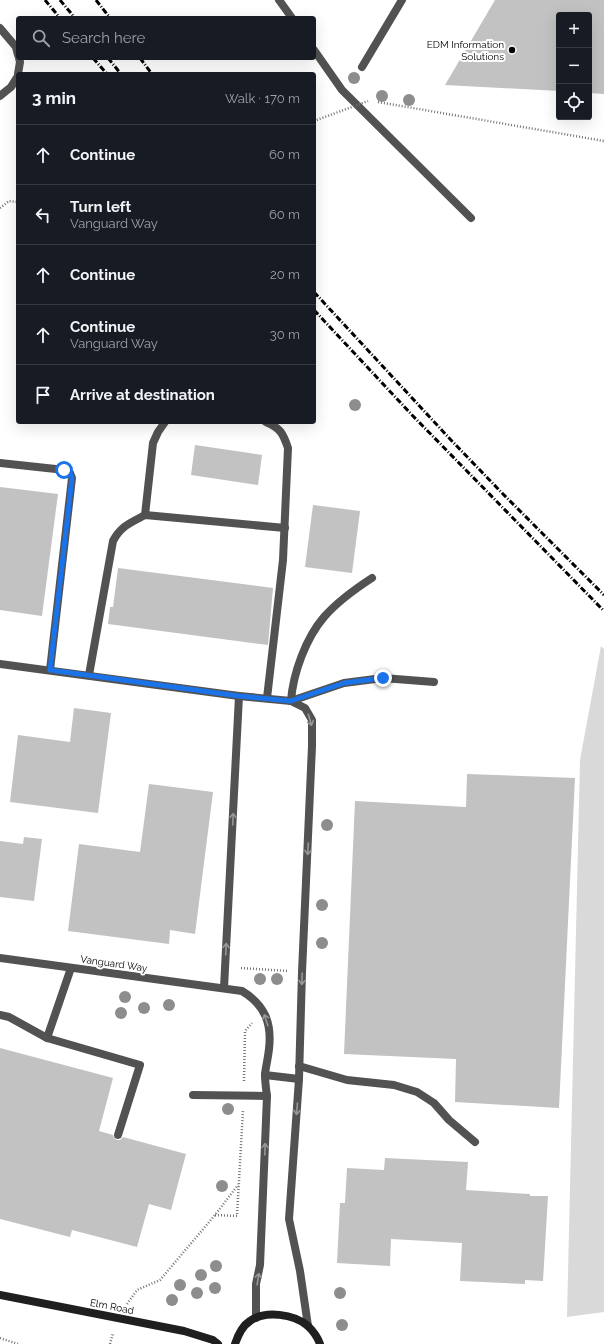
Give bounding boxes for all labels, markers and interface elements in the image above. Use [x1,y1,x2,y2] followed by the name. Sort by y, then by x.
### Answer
[556,12,592,120] map controls
[556,12,592,48] button: +
[16,16,316,60] search box
[30,27,52,49] icon: search
[62,29,145,47] text: Search here
[427,39,504,62] place label: EDM Information Solutions
[507,45,517,55] marker: EDM Information Solutions
[556,48,592,84] button: −
[556,84,592,120] button: locate
[32,88,76,108] text: 3 min
[225,91,300,106] text: Walk · 170 m
[32,144,54,166] icon: ahead
[70,146,135,164] text: Continue
[269,147,300,162] text: 60 m
[70,198,131,216] text: Turn left
[32,204,54,226] icon: left
[269,207,300,222] text: 60 m
[70,216,158,231] text: Vanguard Way
[32,264,54,286] icon: ahead
[70,266,135,284] text: Continue
[270,267,300,282] text: 20 m
[70,318,135,336] text: Continue
[32,324,54,346] icon: ahead
[270,327,300,342] text: 30 m
[70,336,158,351] text: Vanguard Way
[32,384,54,406] icon: arrive
[70,386,215,404] text: Arrive at destination
[55,461,73,479] route start
[374,669,392,687] route end
[307,713,314,726] one-way arrow
[229,813,236,826] one-way arrow
[304,842,311,855] one-way arrow
[223,943,230,956] one-way arrow
[80,953,149,974] street label: Vanguard Way
[298,972,306,985] one-way arrow
[262,1014,270,1026] one-way arrow
[293,1102,300,1115] one-way arrow
[261,1143,268,1156] one-way arrow
[254,1273,262,1286] one-way arrow
[89,1297,135,1316] street label: Elm Road

